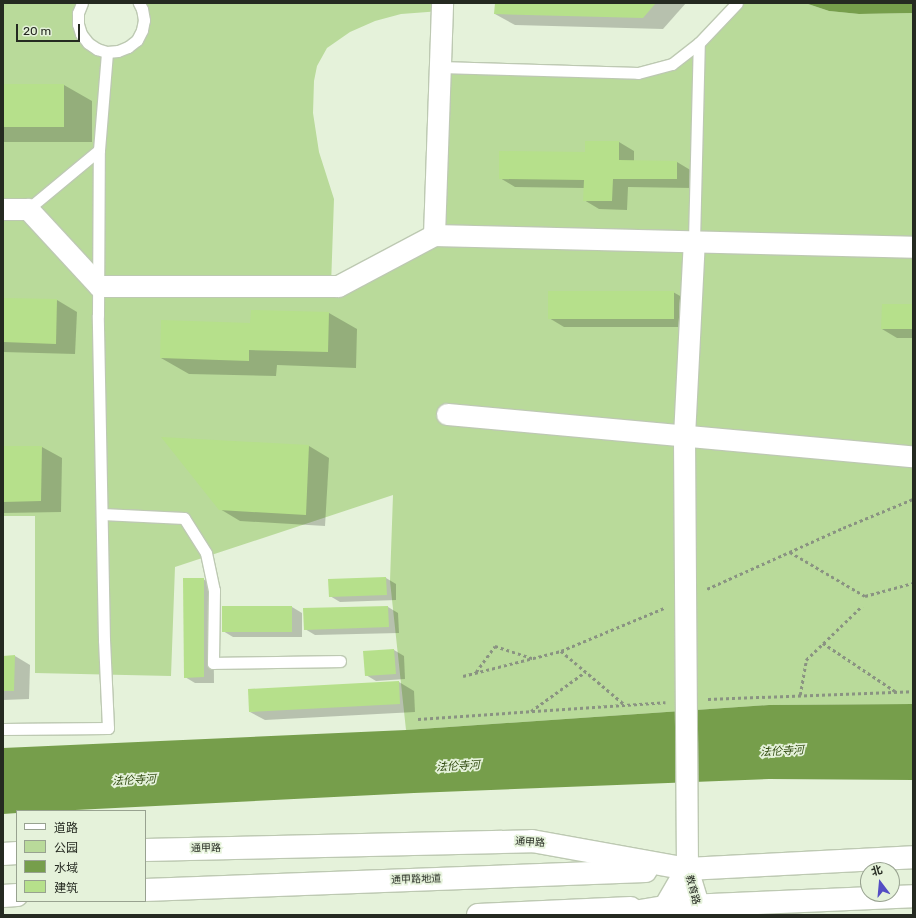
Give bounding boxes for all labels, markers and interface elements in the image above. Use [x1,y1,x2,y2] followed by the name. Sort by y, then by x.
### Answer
[18,16,82,42] scale bar
[23,24,51,38] text: 20 m
[760,744,804,760] water label: 法伦寺河
[436,759,480,775] water label: 法伦寺河
[112,773,156,789] water label: 法伦寺河
[16,810,146,902] legend
[54,821,78,835] text: 道路
[515,836,545,850] street label: 通甲路
[54,841,78,855] text: 公园
[191,843,221,855] street label: 通甲路
[54,861,78,875] text: 水域
[860,862,900,902] north arrow
[870,863,884,879] text: 北
[391,873,441,887] street label: 通甲路地道
[682,874,702,906] street label: 教育路
[54,881,78,895] text: 建筑

